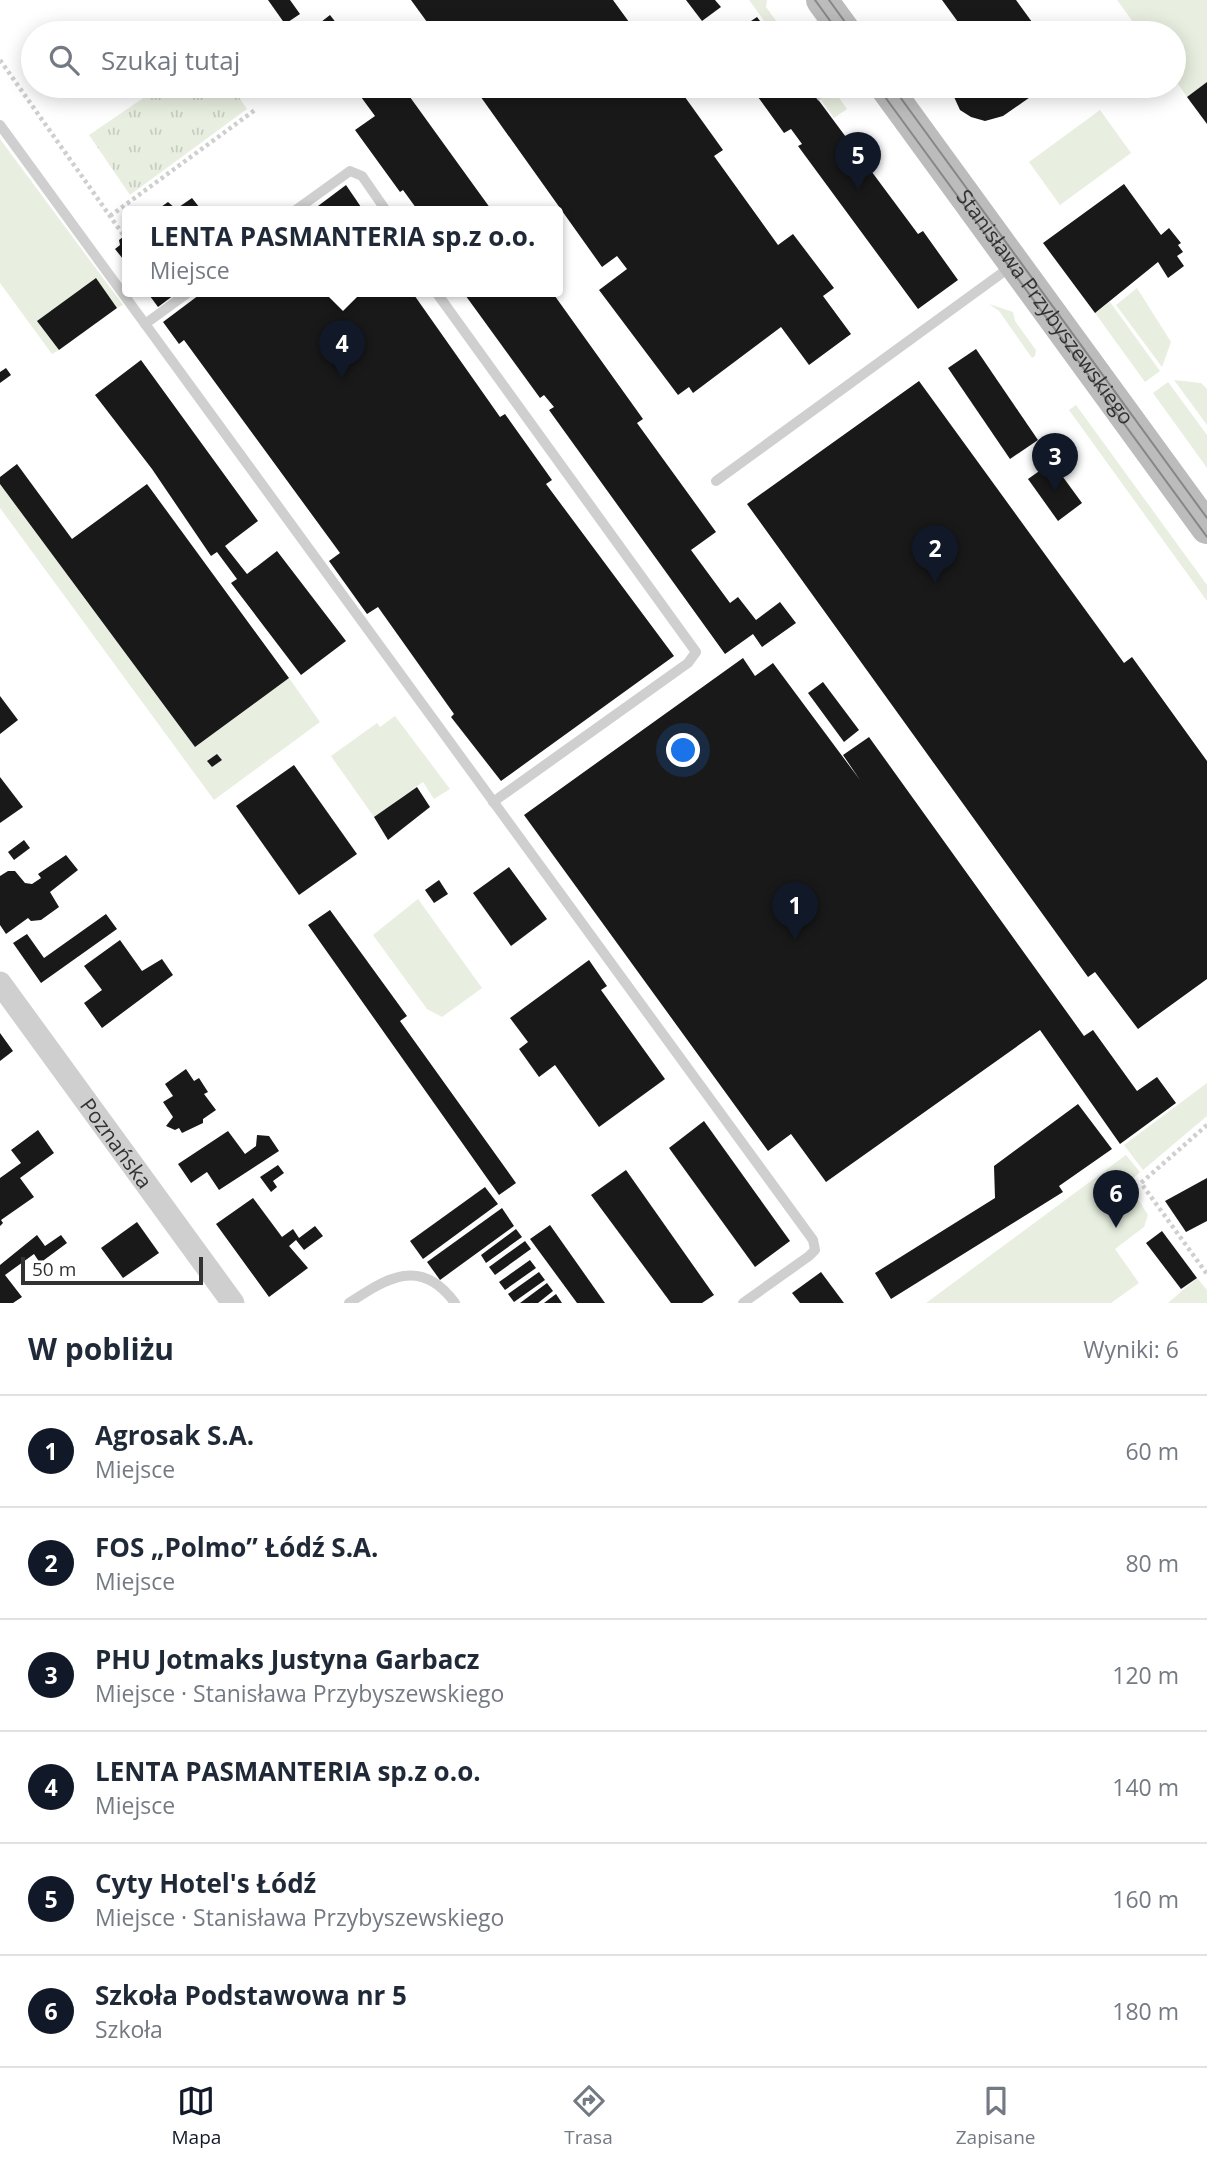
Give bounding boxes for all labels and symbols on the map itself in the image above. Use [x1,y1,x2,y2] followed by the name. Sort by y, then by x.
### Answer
[835,132,881,190] pin: 5
[951,183,1141,430] street label: Stanisława Przybyszewskiego
[319,320,365,378] pin: 4
[1032,433,1078,491] pin: 3
[912,525,958,583] pin: 2
[666,733,700,767] your location
[772,882,818,940] pin: 1
[74,1092,159,1194] street label: Poznańska
[1093,1170,1139,1228] pin: 6
[21,1254,203,1286] scale bar

